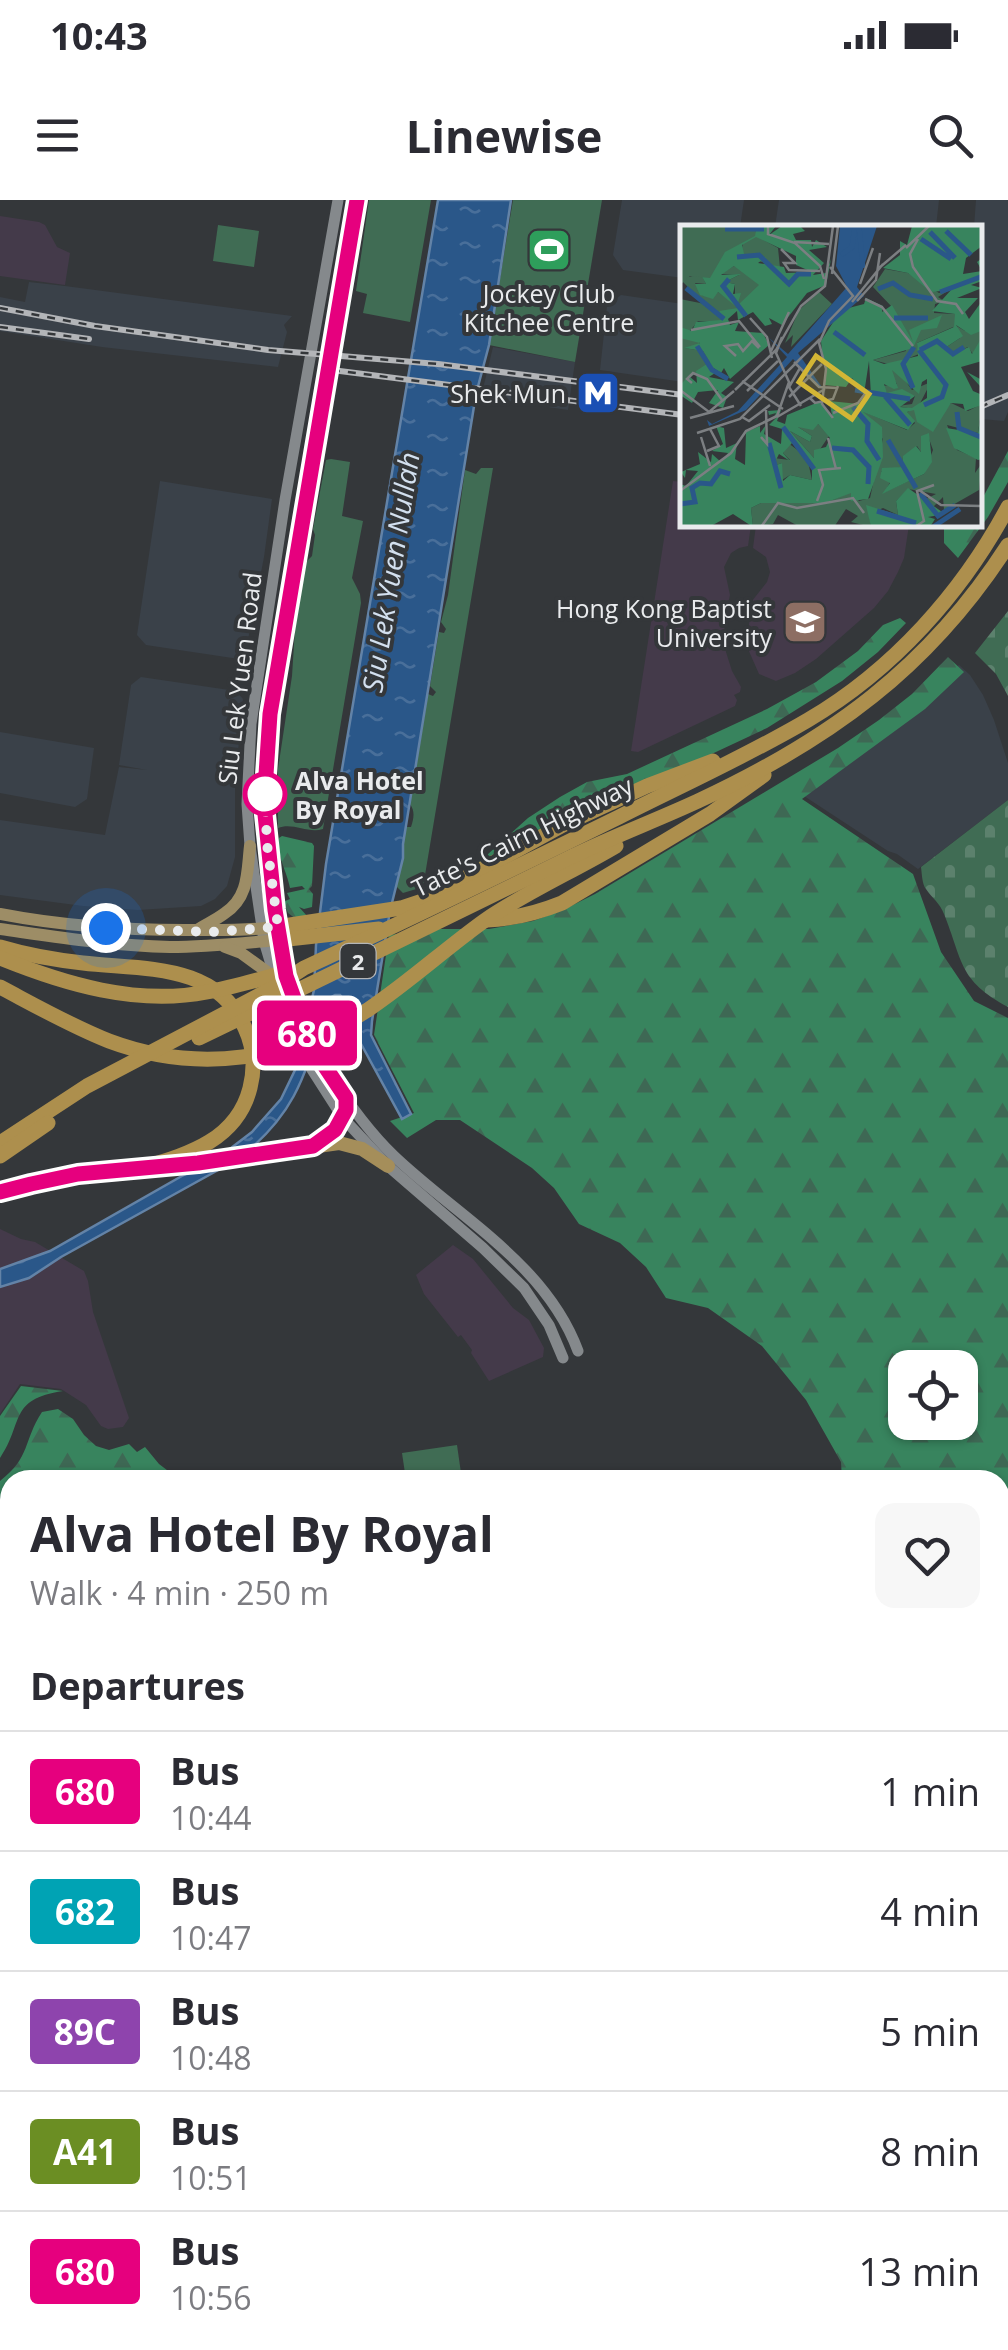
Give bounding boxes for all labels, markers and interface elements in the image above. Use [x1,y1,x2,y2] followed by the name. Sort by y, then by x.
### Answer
[50,9,148,61] text: 10:43
[406,105,602,166] text: Linewise
[30,108,85,163] icon: menu
[923,108,978,163] icon: search
[680,225,983,528] inset map
[526,227,572,273] sports icon: Jockey Club Kitchee Centre
[464,276,634,339] place label: Jockey Club Kitchee Centre
[575,370,621,416] metro station icon: Shek Mun
[450,376,566,410] place label: Shek Mun
[352,449,428,695] water label: Siu Lek Yuen Nullah
[209,570,269,786] street label: Siu Lek Yuen Road
[556,591,772,654] place label: Hong Kong Baptist University
[782,599,828,645] school or university icon: Hong Kong Baptist University
[295,763,424,826] place label: Alva Hotel By Royal
[406,767,639,904] street label: Tate's Cairn Highway
[244,773,286,815] marker: Alva Hotel By Royal
[81,903,131,953] your location
[340,944,376,978] road number: 2
[250,1000,364,1066] line badge: 680
[277,1010,337,1057] text: 680
[888,1350,978,1440] map controls
[888,1350,978,1440] button: locate
[30,1501,494,1566] text: Alva Hotel By Royal
[875,1503,980,1608] button: heart
[30,1571,329,1614] text: Walk · 4 min · 250 m
[30,1659,245,1711] text: Departures
[170,1744,239,1796] text: Bus
[880,1765,980,1817] text: 1 min
[55,1768,115,1815] text: 680
[170,1796,252,1839] text: 10:44
[170,1864,239,1916] text: Bus
[880,1885,980,1937] text: 4 min
[55,1888,115,1935] text: 682
[170,1916,252,1959] text: 10:47
[170,1984,239,2036] text: Bus
[880,2005,980,2057] text: 5 min
[54,2008,116,2055] text: 89C
[170,2036,252,2079] text: 10:48
[170,2104,239,2156] text: Bus
[880,2125,980,2177] text: 8 min
[53,2128,117,2175] text: A41
[170,2156,252,2199] text: 10:51
[170,2224,239,2276] text: Bus
[859,2245,980,2297] text: 13 min
[55,2248,115,2295] text: 680
[170,2276,252,2319] text: 10:56

